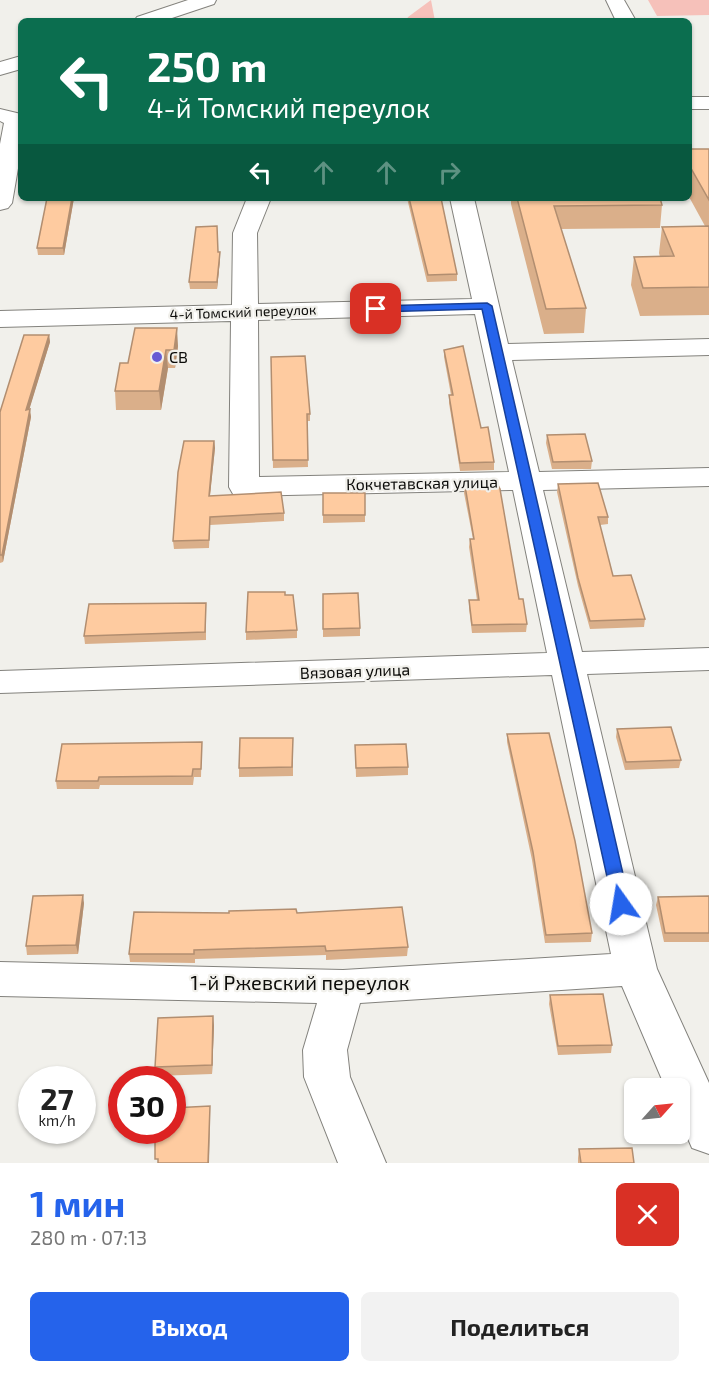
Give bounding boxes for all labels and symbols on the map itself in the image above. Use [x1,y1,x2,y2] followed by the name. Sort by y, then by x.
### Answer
[350,283,401,334] pin
[169,300,317,323] street label: 4-й Томский переулок
[169,347,188,366] place label: СВ
[150,350,164,364] marker: СВ
[346,472,498,494] street label: Кокчетавская улица
[300,659,410,683] street label: Вязовая улица
[589,872,653,936] position arrow
[190,970,410,995] street label: 1-й Ржевский переулок
[108,1066,186,1144] speed limit sign: 30
[624,1078,690,1144] north arrow

